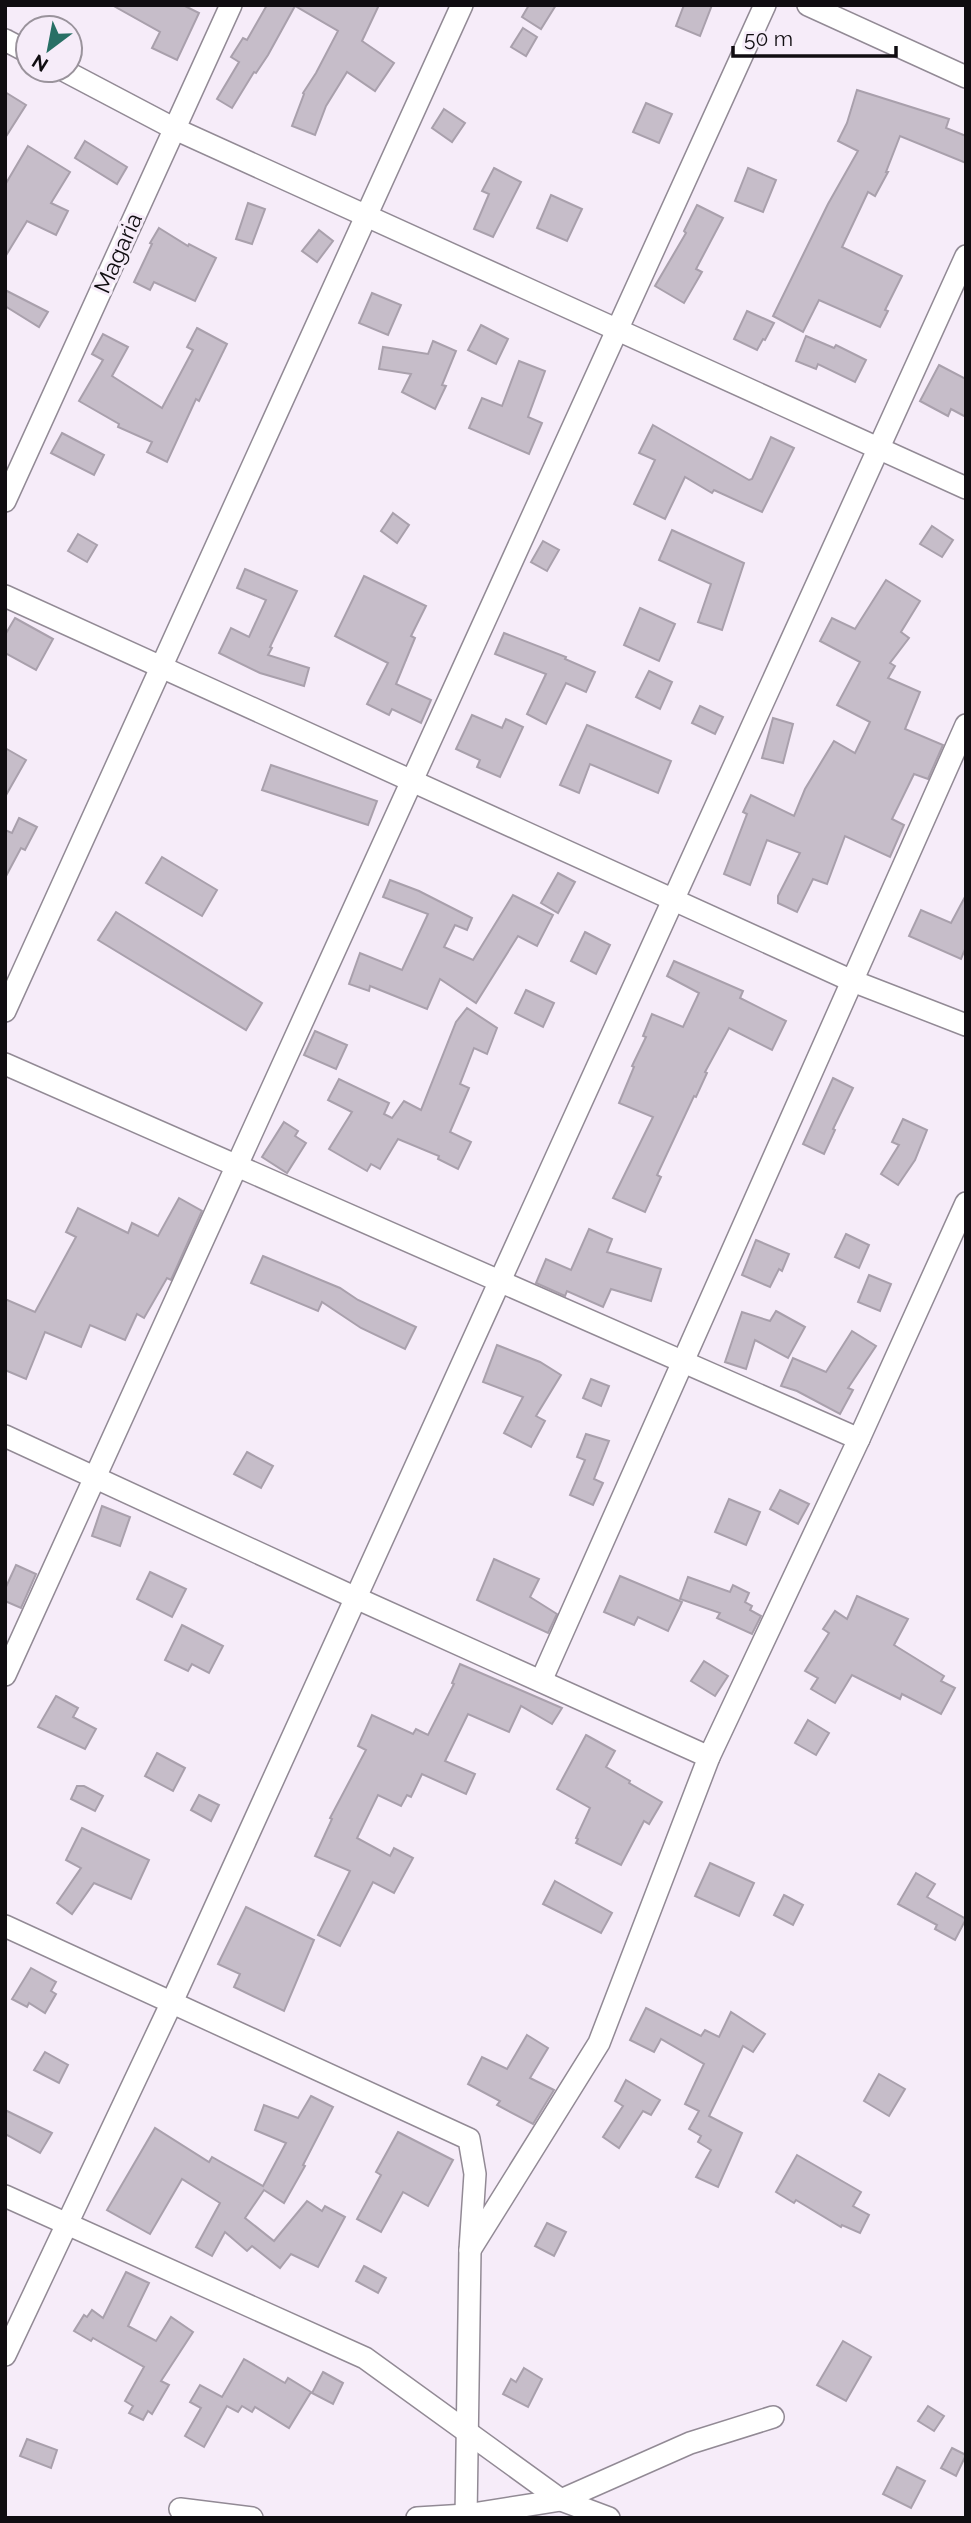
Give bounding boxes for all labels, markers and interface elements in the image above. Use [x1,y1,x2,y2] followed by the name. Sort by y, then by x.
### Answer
[14,14,84,84] north arrow
[733,14,896,58] scale bar
[744,26,793,51] text: 50 m
[28,50,52,77] text: N
[88,208,147,297] street label: Magaria

